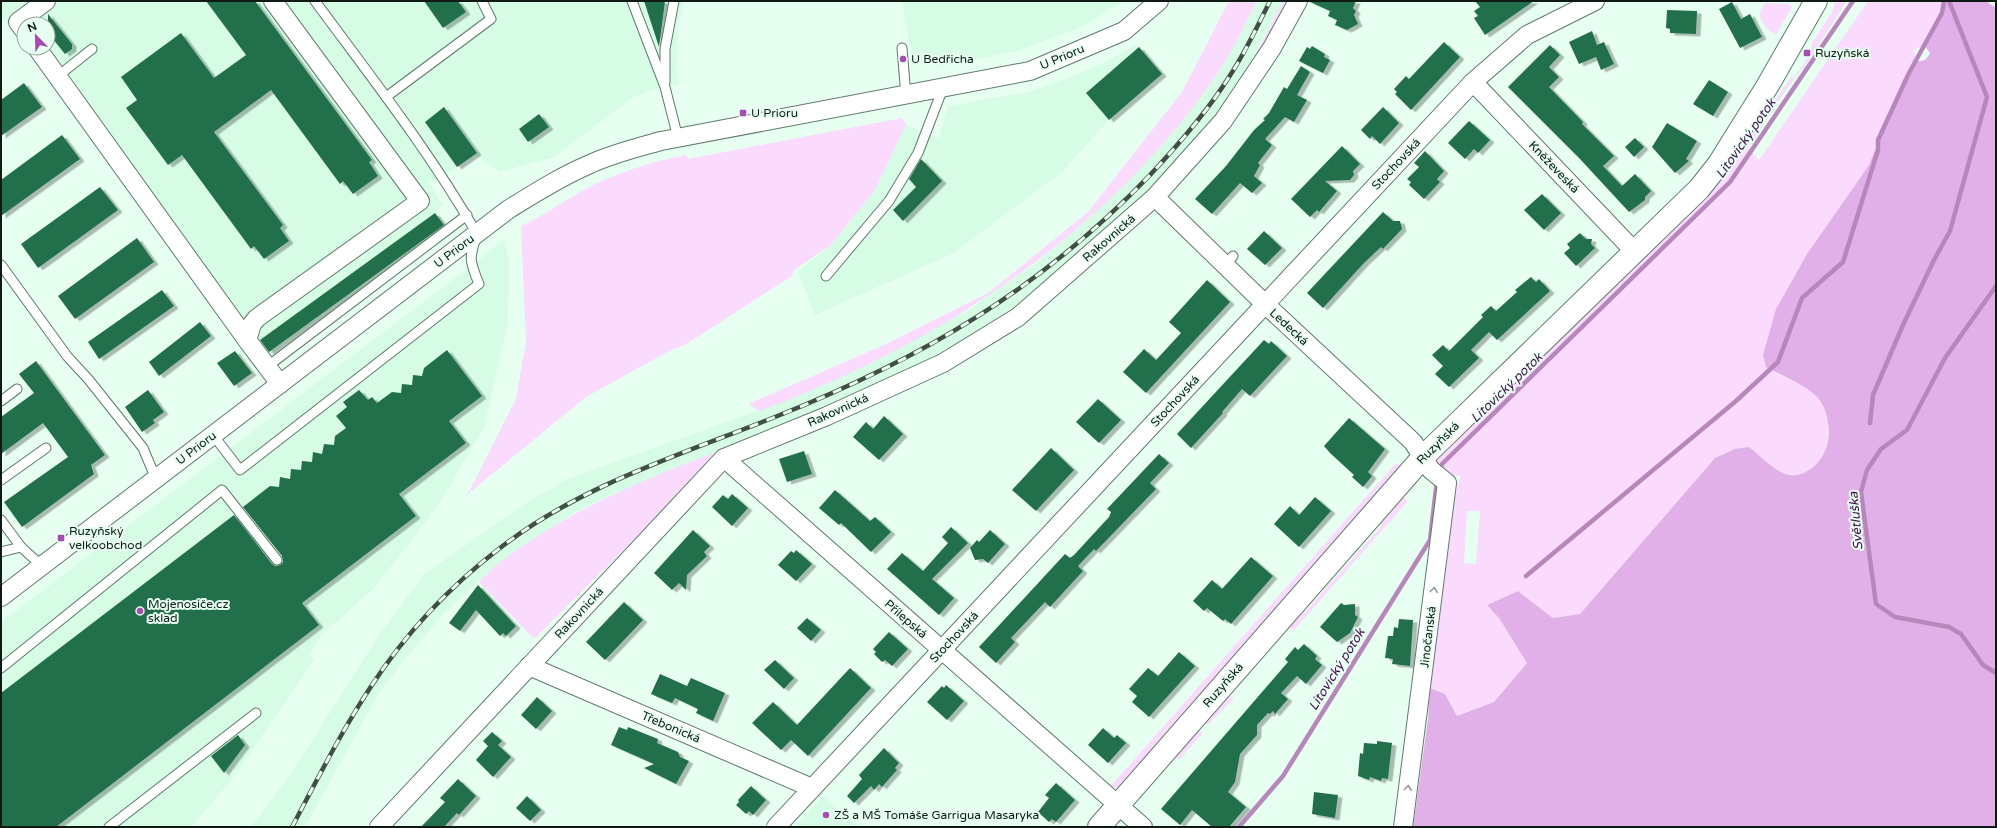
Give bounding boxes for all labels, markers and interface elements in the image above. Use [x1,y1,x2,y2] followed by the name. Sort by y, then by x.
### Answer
[16,16,56,56] north arrow
[26,20,39,35] text: N
[1038,41,1086,73] street label: U Prioru
[1815,46,1870,60] place label: Ruzyňská
[1802,48,1812,58] marker: Ruzyňská
[911,52,974,66] place label: U Bedřicha
[898,54,908,64] marker: U Bedřicha
[1712,95,1780,182] water label: Litovický potok
[751,106,798,120] place label: U Prioru
[738,108,748,118] marker: U Prioru
[1369,135,1423,193] street label: Stochovská
[1526,138,1582,196] street label: Kněževeská
[1080,211,1138,265] street label: Rakovnická
[431,231,477,271] street label: U Prioru
[1267,306,1311,348] street label: Ledecká
[1467,349,1547,426] water label: Litovický potok
[1148,372,1202,430] street label: Stochovská
[805,390,871,430] street label: Rakovnická
[1414,419,1462,467] street label: Ruzyňská
[173,428,219,468] street label: U Prioru
[1845,490,1867,551] water label: Světluška
[69,524,142,552] place label: Ruzyňský velkoobchod
[56,533,66,543] marker: Ruzyňský velkoobchod
[552,584,606,642] street label: Rakovnická
[1429,587,1438,593] one-way arrow
[148,597,228,625] place label: Mojenosiče.cz sklad
[882,597,930,641] street label: Přílepská
[1417,605,1439,669] street label: Jinočanská
[135,606,145,616] marker: Mojenosiče.cz sklad
[927,608,981,666] street label: Stochovská
[1305,625,1369,714] water label: Litovický potok
[1200,660,1246,710] street label: Ruzyňská
[639,708,703,746] street label: Třebonická
[1403,785,1412,791] one-way arrow
[834,808,1039,822] place label: ZŠ a MŠ Tomáše Garrigua Masaryka
[821,810,831,820] marker: ZŠ a MŠ Tomáše Garrigua Masaryka

